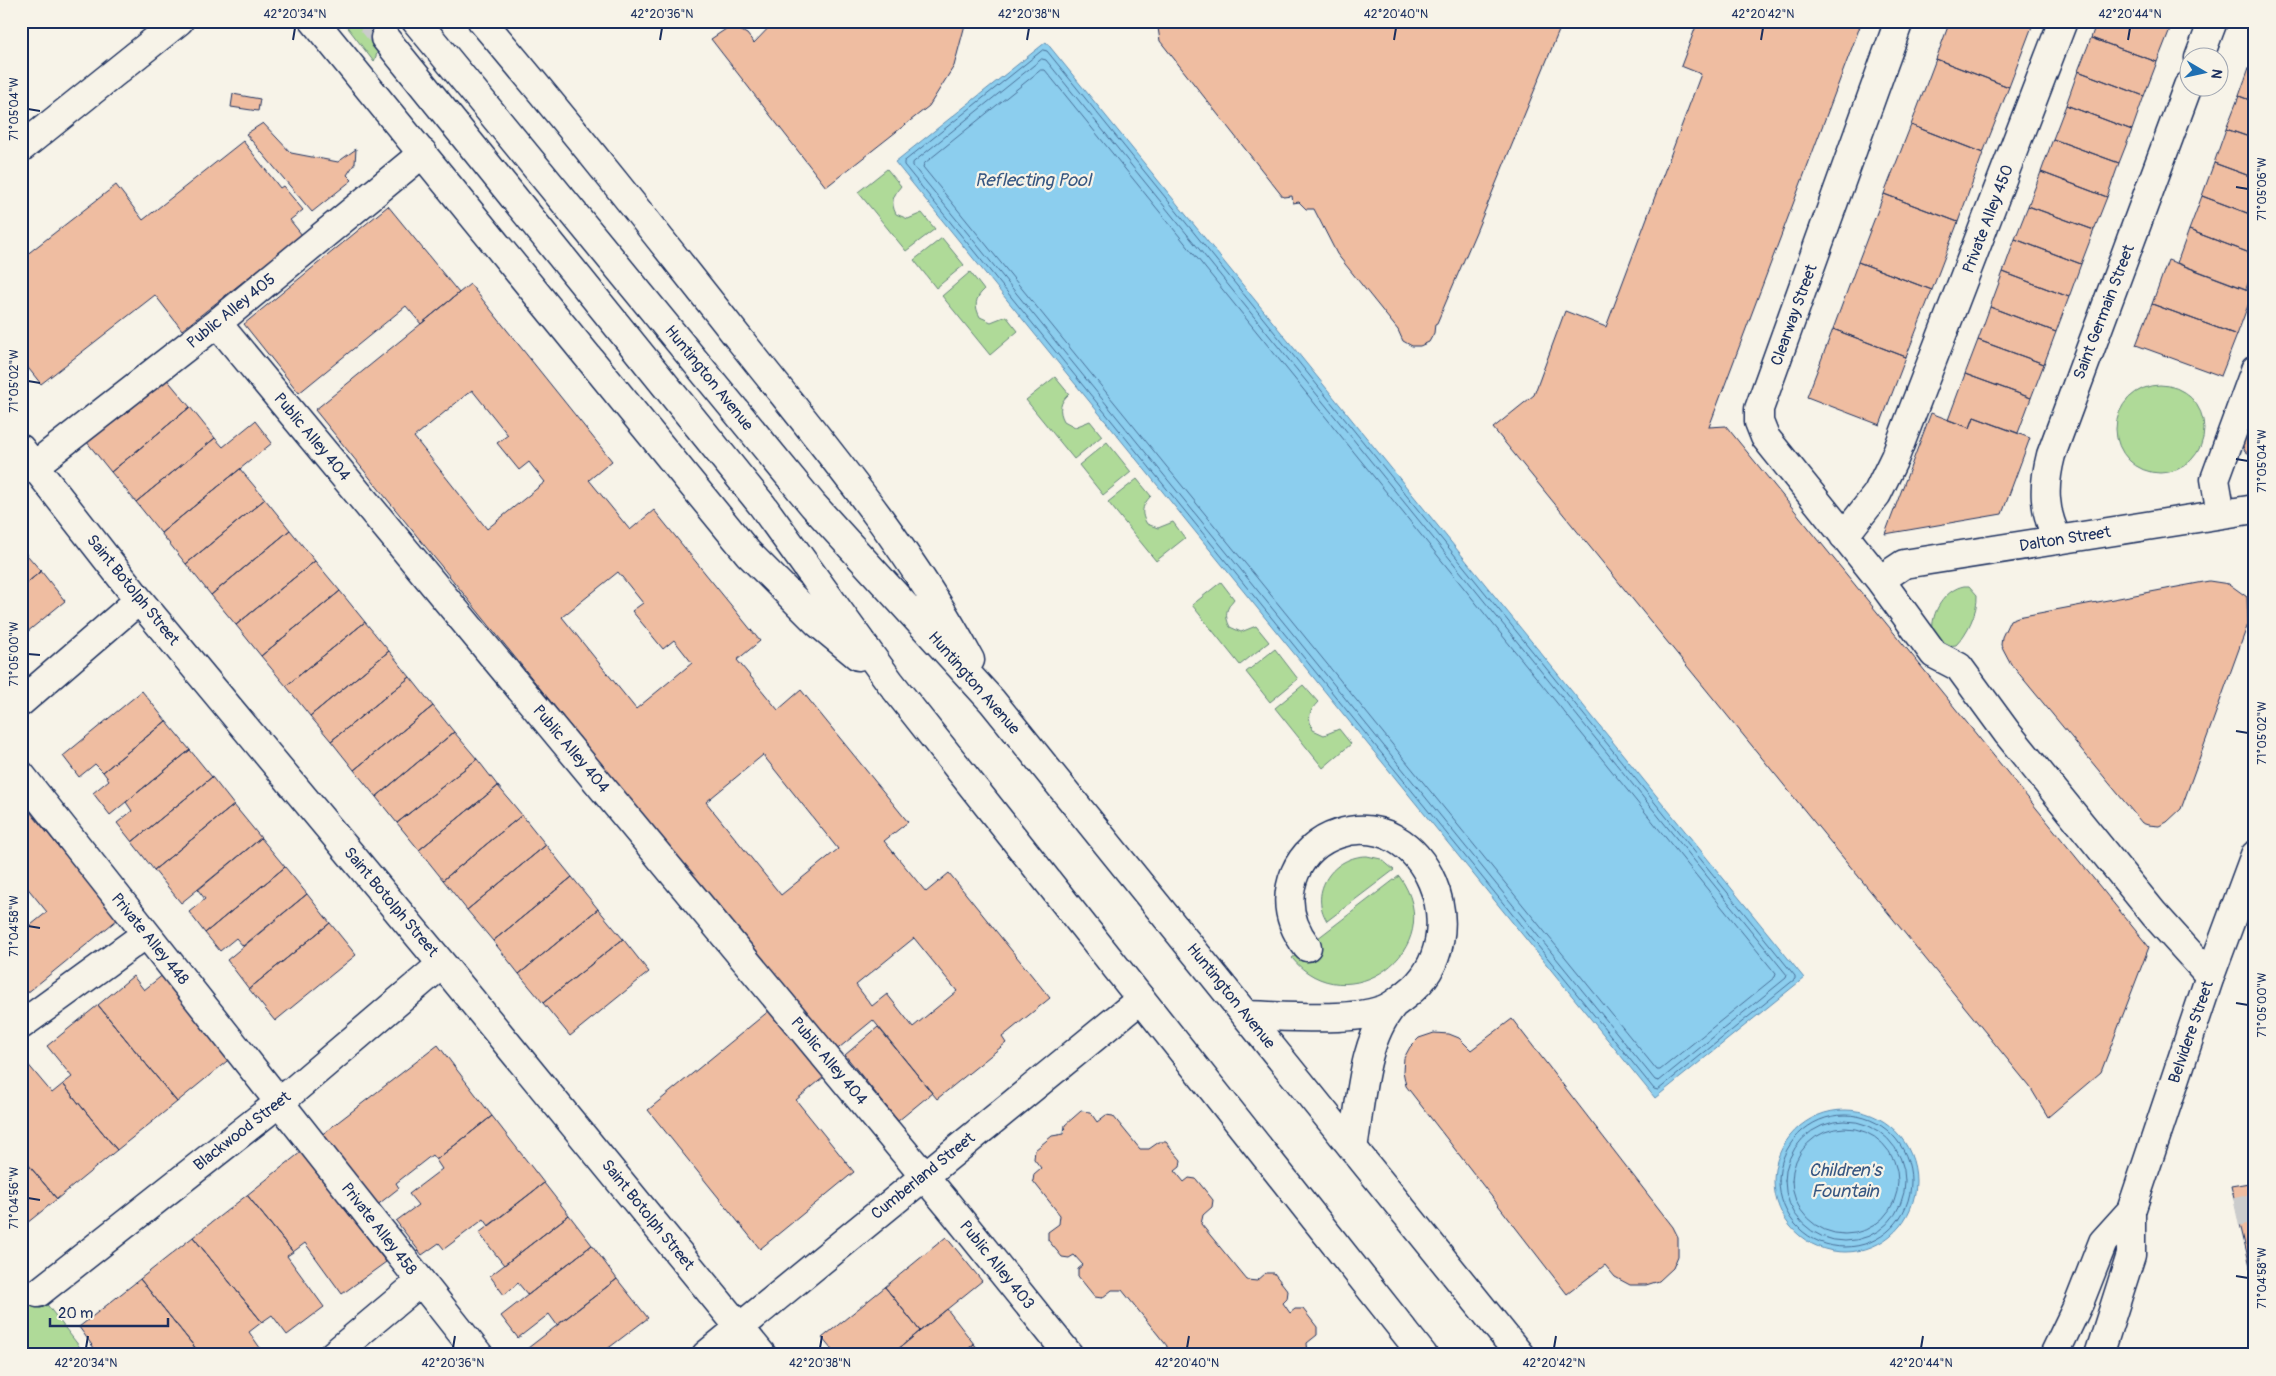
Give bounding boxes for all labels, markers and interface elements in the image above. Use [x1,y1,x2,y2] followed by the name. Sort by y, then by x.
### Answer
[264,7,326,22] text: 42°20'34"N
[631,7,693,22] text: 42°20'36"N
[998,7,1060,22] text: 42°20'38"N
[1364,7,1428,22] text: 42°20'40"N
[1732,7,1794,22] text: 42°20'42"N
[2098,7,2162,22] text: 42°20'44"N
[2178,48,2228,98] north arrow
[2207,68,2225,80] text: N
[7,77,22,141] text: 71°05'04"W
[2255,157,2270,221] text: 71°05'06"W
[1958,162,2018,276] street label: Private Alley 450
[975,169,1093,192] water label: Reflecting Pool
[2069,241,2139,382] street label: Saint Germain Street
[1766,261,1822,369] street label: Clearway Street
[183,269,279,353] street label: Public Alley 405
[660,321,758,435] street label: Huntington Avenue
[7,349,22,413] text: 71°05'02"W
[269,389,355,485] street label: Public Alley 404
[2255,429,2270,493] text: 71°05'04"W
[2018,522,2113,556] street label: Dalton Street
[82,531,184,650] street label: Saint Botolph Street
[7,622,22,686] text: 71°05'00"W
[924,627,1024,739] street label: Huntington Avenue
[528,701,614,797] street label: Public Alley 404
[2255,701,2270,765] text: 71°05'02"W
[339,843,443,961] street label: Saint Botolph Street
[107,889,193,989] street label: Private Alley 448
[7,895,22,957] text: 71°04'58"W
[1182,939,1280,1053] street label: Huntington Avenue
[2255,973,2270,1037] text: 71°05'00"W
[2164,978,2218,1086] street label: Belvidere Street
[786,1013,872,1109] street label: Public Alley 404
[189,1087,295,1175] street label: Blackwood Street
[867,1128,979,1224] street label: Cumberland Street
[597,1156,699,1275] street label: Saint Botolph Street
[1809,1159,1883,1203] water label: Children's Fountain
[7,1167,22,1229] text: 71°04'56"W
[337,1179,421,1279] street label: Private Alley 458
[955,1217,1039,1313] street label: Public Alley 403
[2255,1247,2270,1309] text: 71°04'58"W
[50,1296,168,1328] scale bar
[58,1304,93,1323] text: 20 m
[55,1356,117,1371] text: 42°20'34"N
[422,1356,484,1371] text: 42°20'36"N
[789,1356,851,1371] text: 42°20'38"N
[1155,1356,1219,1371] text: 42°20'40"N
[1523,1356,1585,1371] text: 42°20'42"N
[1889,1356,1953,1371] text: 42°20'44"N

